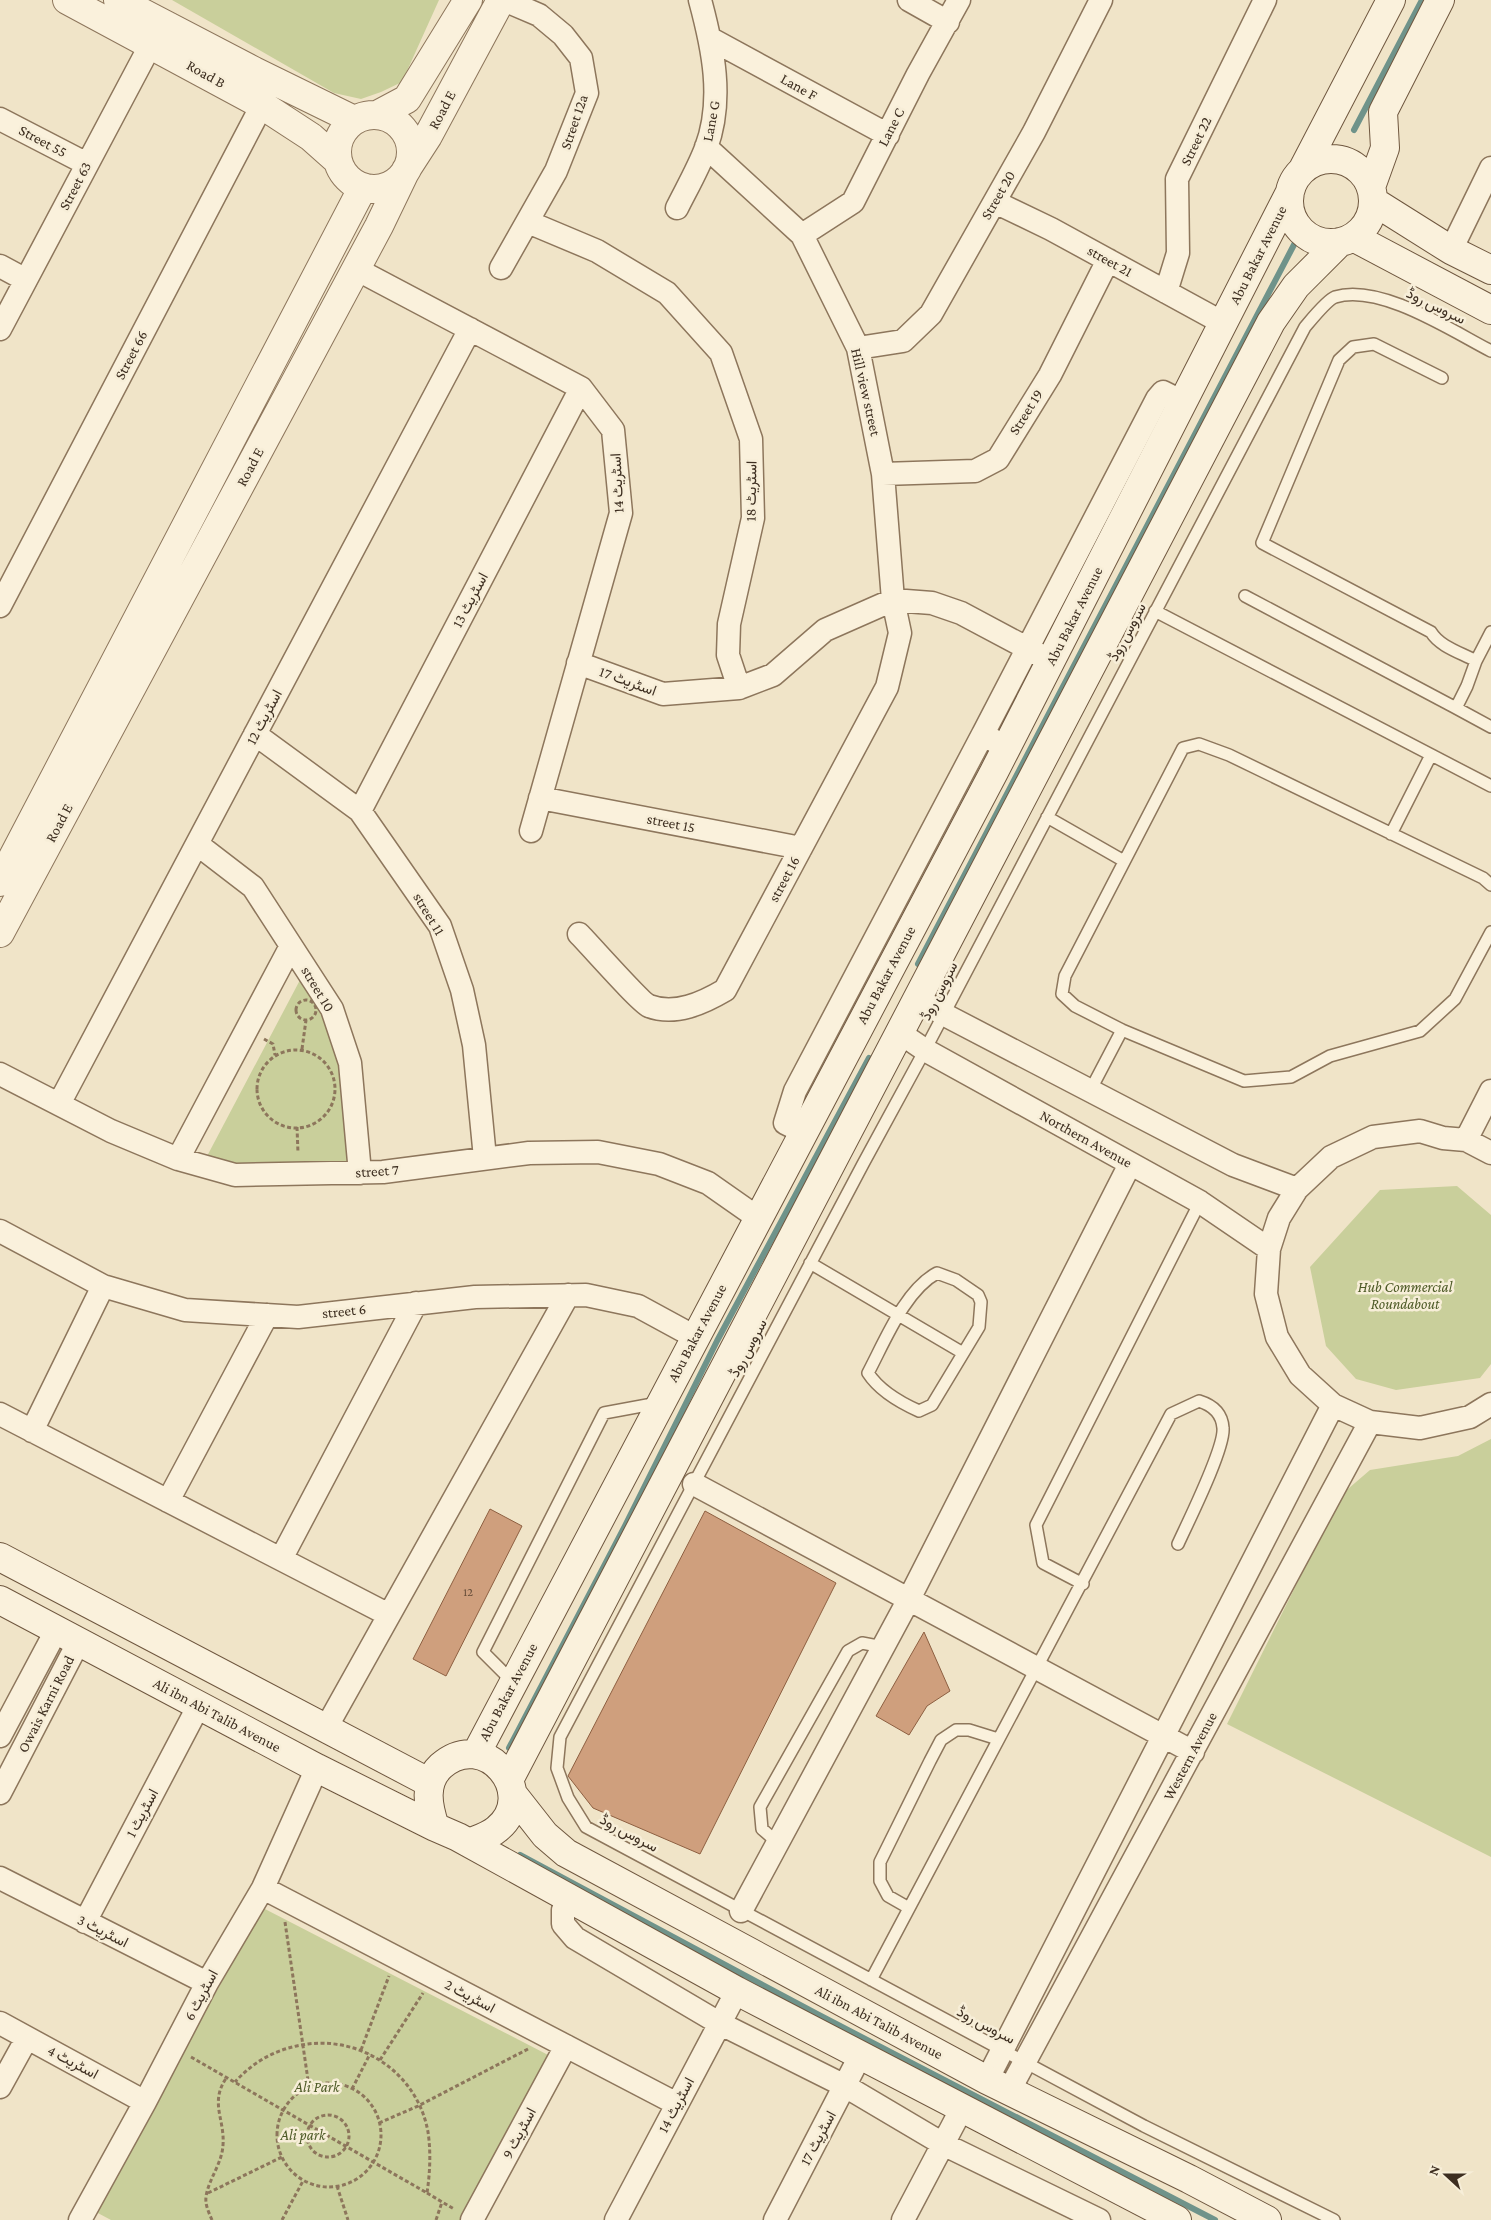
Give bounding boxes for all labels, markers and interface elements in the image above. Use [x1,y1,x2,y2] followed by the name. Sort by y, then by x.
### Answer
[184,57,228,91] street label: Road B
[778,70,821,104] street label: Lane F
[425,88,459,132] street label: Road E
[557,92,591,152] street label: Street 12a
[699,99,723,143] street label: Lane G
[875,105,907,149] street label: Lane C
[1177,114,1215,168] street label: Street 22
[16,122,70,160] street label: Street 55
[56,159,94,213] street label: Street 63
[978,168,1018,222] street label: Street 20
[1226,203,1290,307] street label: Abu Bakar Avenue
[1085,242,1135,280] street label: street 21
[1403,285,1468,329] street label: سروس روڈ
[111,328,151,382] street label: Street 66
[848,346,884,439] street label: Hill view street
[1006,386,1046,438] street label: Street 19
[233,445,267,489] street label: Road E
[607,452,628,514] street label: اسٹریٹ 14
[742,461,761,521] street label: اسٹریٹ 18
[1042,564,1106,668] street label: Abu Bakar Avenue
[449,570,492,631] street label: اسٹریٹ 13
[1105,600,1151,665] street label: سروس روڈ
[597,663,659,700] street label: اسٹریٹ 17
[243,687,286,748] street label: اسٹریٹ 12
[42,801,76,845] street label: Road E
[645,810,697,836] street label: street 15
[765,853,803,905] street label: street 16
[410,890,448,938] street label: street 11
[853,923,919,1027] street label: Abu Bakar Avenue
[917,959,962,1024] street label: سروس روڈ
[298,963,338,1015] street label: street 10
[1037,1107,1135,1171] street label: Northern Avenue
[355,1161,399,1181] street label: street 7
[1358,1279,1453,1312] park label: Hub Commercial Roundabout
[664,1281,730,1385] street label: Abu Bakar Avenue
[321,1301,367,1321] street label: street 6
[726,1316,772,1381] street label: سروس روڈ
[463,1585,473,1599] house number: 12
[475,1640,541,1744] street label: Abu Bakar Avenue
[15,1653,77,1755] street label: Owais Karni Road
[151,1675,284,1756] street label: Ali ibn Abi Talib Avenue
[1160,1709,1220,1803] street label: Western Avenue
[123,1786,162,1840] street label: اسٹریٹ 1
[596,1811,661,1857] street label: سروس روڈ
[75,1911,131,1951] street label: اسٹریٹ 3
[181,1967,222,2024] street label: اسٹریٹ 6
[442,1976,498,2017] street label: اسٹریٹ 2
[813,1982,946,2063] street label: Ali ibn Abi Talib Avenue
[953,2003,1018,2049] street label: سروس روڈ
[44,2042,101,2083] street label: اسٹریٹ 4
[655,2075,698,2136] street label: اسٹریٹ 14
[293,2079,341,2095] park label: Ali Park
[499,2105,540,2162] street label: اسٹریٹ 9
[797,2108,840,2168] street label: اسٹریٹ 17
[280,2127,327,2144] park label: Ali park
[1421,2150,1471,2200] north arrow
[1425,2163,1443,2178] text: N

